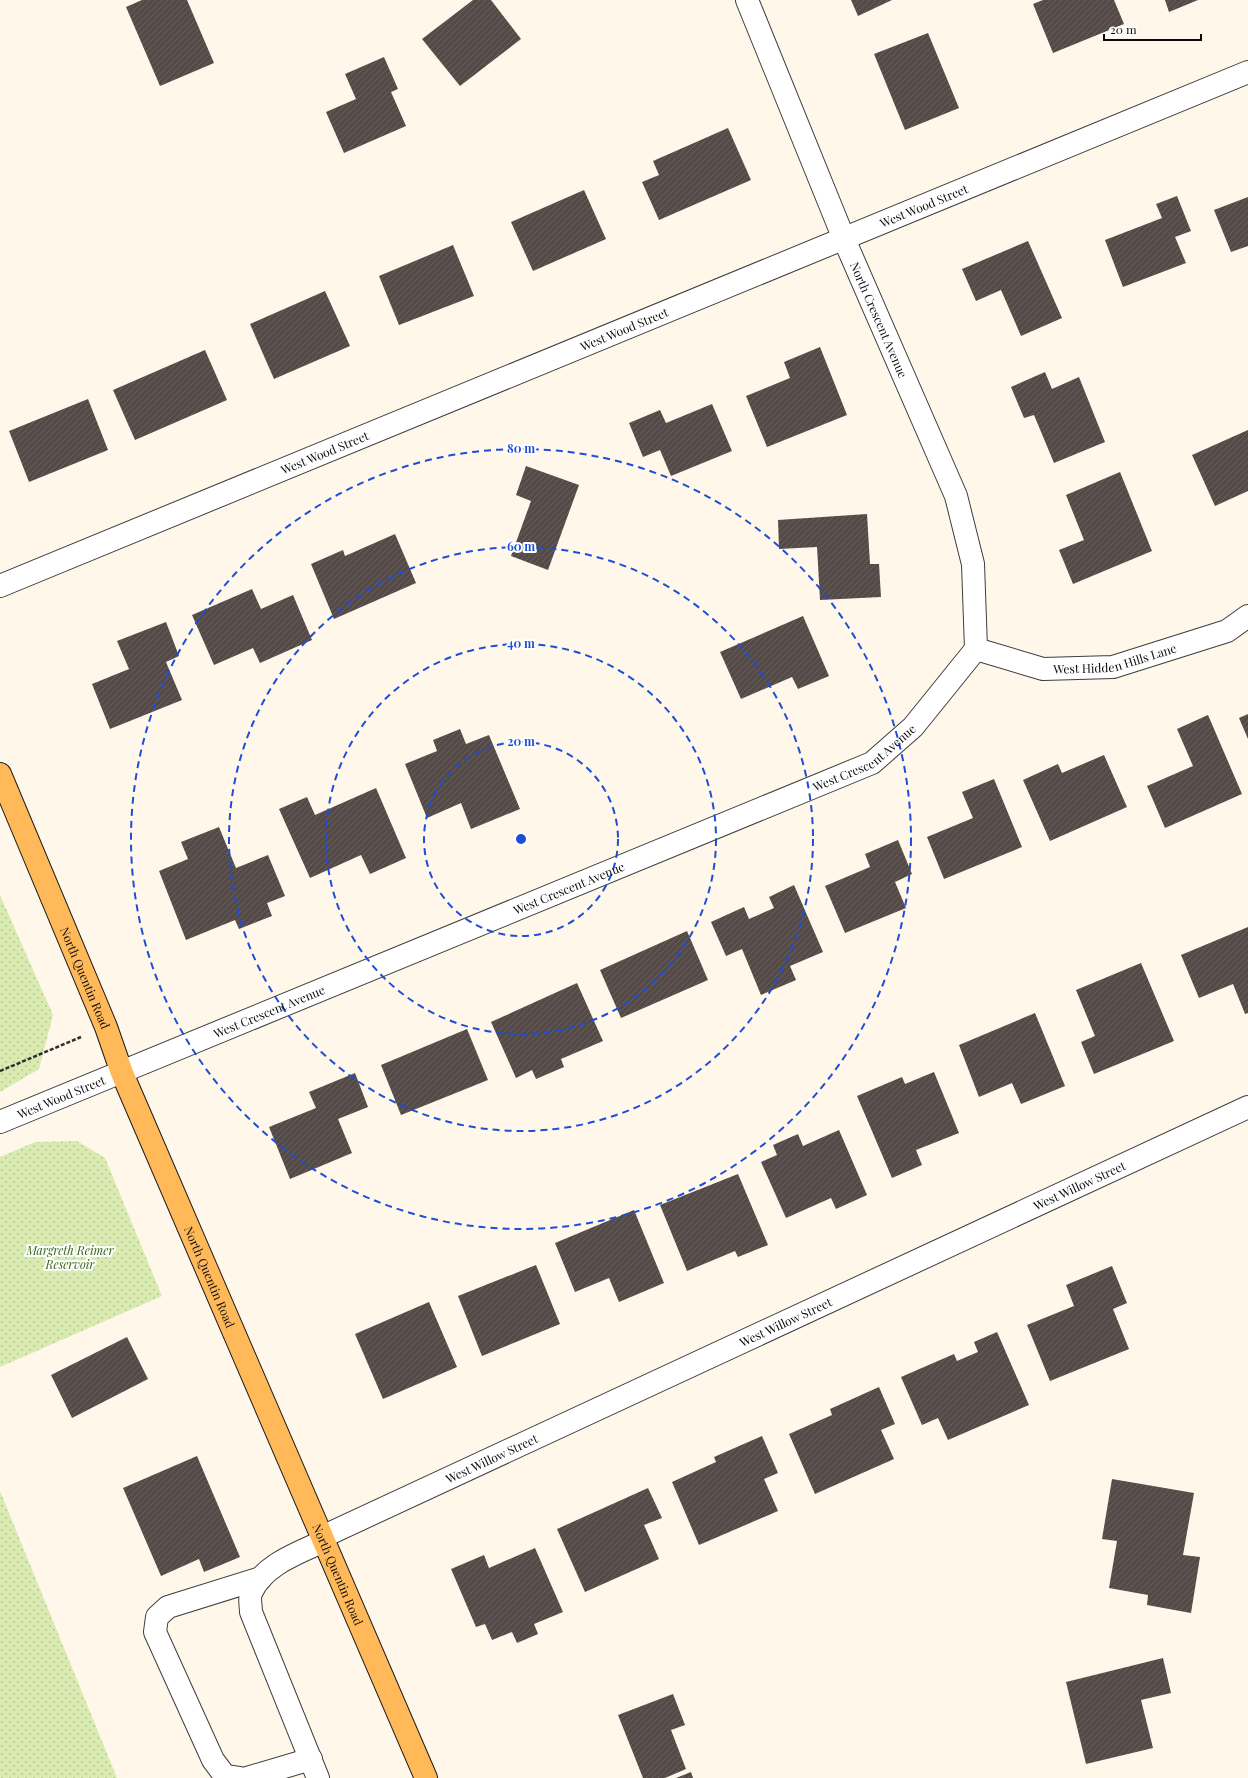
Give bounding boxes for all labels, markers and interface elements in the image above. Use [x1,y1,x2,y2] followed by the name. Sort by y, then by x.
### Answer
[1104,16,1201,42] scale bar
[1110,21,1137,37] text: 20 m
[876,180,971,231] street label: West Wood Street
[847,259,911,380] street label: North Crescent Avenue
[577,303,671,355] street label: West Wood Street
[277,427,372,478] street label: West Wood Street
[507,440,535,456] text: 80 m
[507,538,535,554] text: 60 m
[507,635,535,651] text: 40 m
[1052,640,1178,677] street label: West Hidden Hills Lane
[809,720,919,795] street label: West Crescent Avenue
[507,733,535,749] text: 20 m
[514,832,528,846] centre of rings
[510,858,627,918] street label: West Crescent Avenue
[57,925,114,1031] street label: North Quentin Road
[210,981,327,1042] street label: West Crescent Avenue
[14,1071,108,1122] street label: West Wood Street
[1030,1157,1129,1214] street label: West Willow Street
[181,1224,239,1330] street label: North Quentin Road
[25,1242,114,1272] park label: Margreth Reimer Reservoir
[736,1293,835,1350] street label: West Willow Street
[442,1430,541,1487] street label: West Willow Street
[309,1521,367,1628] street label: North Quentin Road

